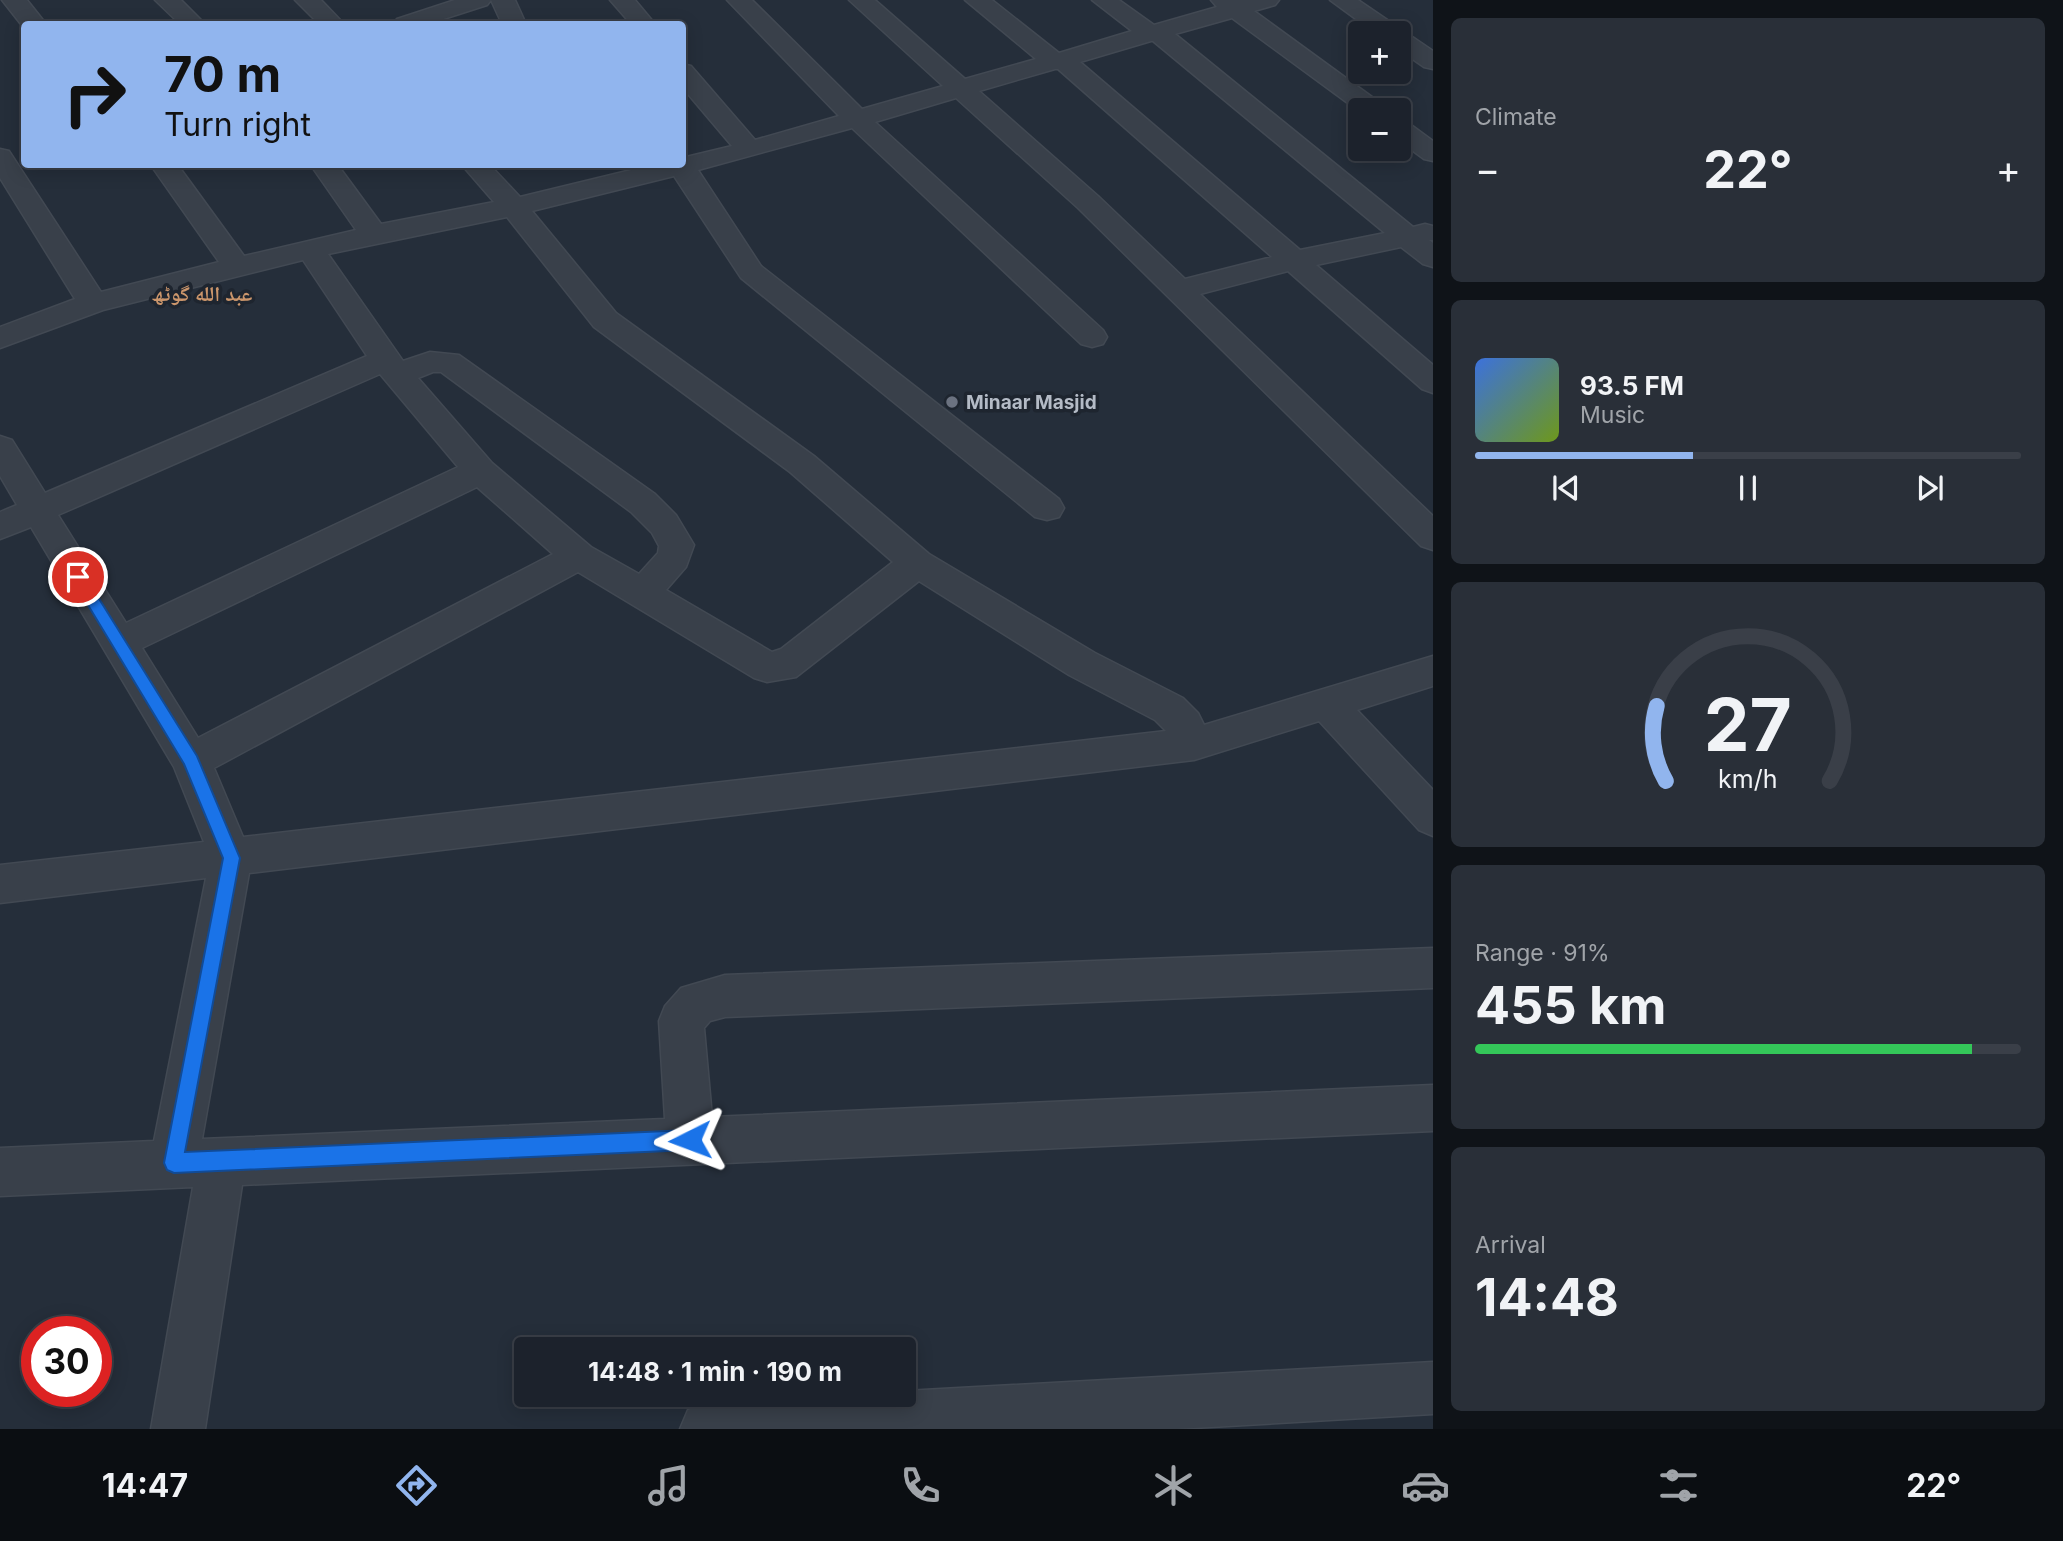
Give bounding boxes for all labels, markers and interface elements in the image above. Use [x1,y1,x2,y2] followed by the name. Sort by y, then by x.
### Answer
[1348,21,1411,161] map controls
[1348,21,1411,84] button: +
[164,45,281,104] text: 70 m
[49,49,140,140] icon: right
[1348,98,1411,161] button: −
[1475,103,1557,131] text: Climate
[164,105,311,144] text: Turn right
[1703,138,1793,201] text: 22°
[1475,146,1500,192] text: −
[1996,146,2021,192] text: +
[152,281,253,306] district label: عبد الله گوٹھ
[1580,370,1684,401] text: 93.5 FM
[966,391,1097,414] place label: Minaar Masjid
[944,394,960,410] marker: Minaar Masjid
[1580,401,1645,429] text: Music
[1547,469,1585,507] icon: previous
[1729,469,1767,507] icon: pause
[1911,469,1949,507] icon: next
[48,547,108,607] pin
[59,558,97,596] icon: arrive
[1704,680,1792,769] text: 27
[1718,763,1778,793] text: km/h
[1475,939,1609,967] text: Range · 91%
[1475,974,1667,1037] text: 455 km
[653,1103,727,1177] position arrow
[1475,1231,1546,1259] text: Arrival
[1475,1266,1619,1329] text: 14:48
[21,1316,112,1407] speed limit sign: 30
[588,1356,842,1387] text: 14:48 · 1 min · 190 m
[392,1461,441,1510] icon: directions
[644,1461,693,1510] icon: music
[896,1461,945,1510] icon: phone
[1149,1461,1198,1510] icon: climate
[1401,1461,1450,1510] icon: car
[1654,1461,1703,1510] icon: filters
[102,1466,188,1505] text: 14:47
[1906,1466,1961,1505] text: 22°

